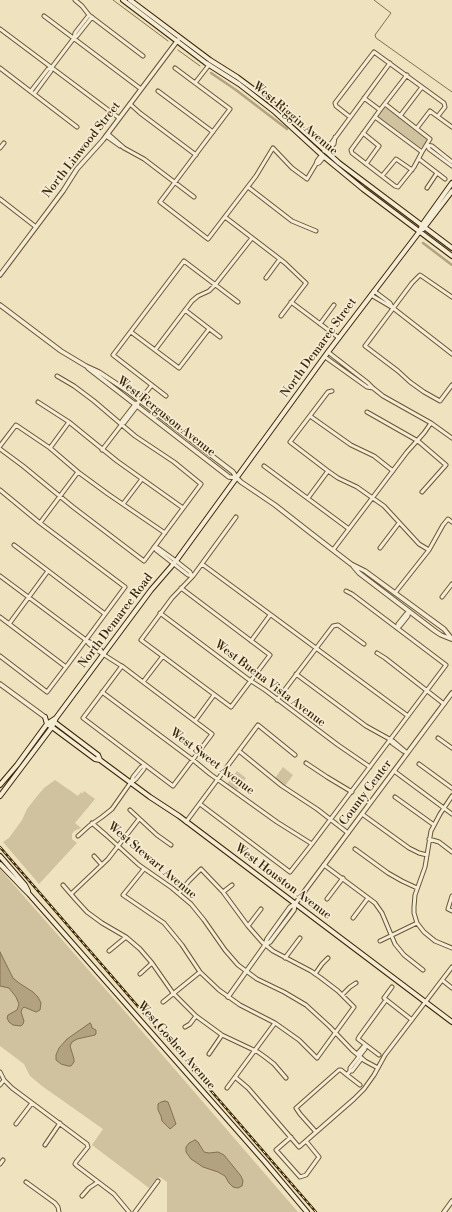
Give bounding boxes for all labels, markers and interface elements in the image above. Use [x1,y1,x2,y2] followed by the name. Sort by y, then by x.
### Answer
[250,79,340,159] street label: West Riggin Avenue
[40,99,124,201] street label: North Linwood Street
[278,296,360,400] street label: North Demaree Street
[114,374,218,460] street label: West Ferguson Avenue
[76,571,156,671] street label: North Demaree Road
[212,638,328,730] street label: West Buena Vista Avenue
[167,726,257,798] street label: West Sweet Avenue
[337,757,395,829] street label: County Center
[105,820,199,902] street label: West Stewart Avenue
[232,841,334,923] street label: West Houston Avenue
[134,999,218,1093] street label: West Goshen Avenue

